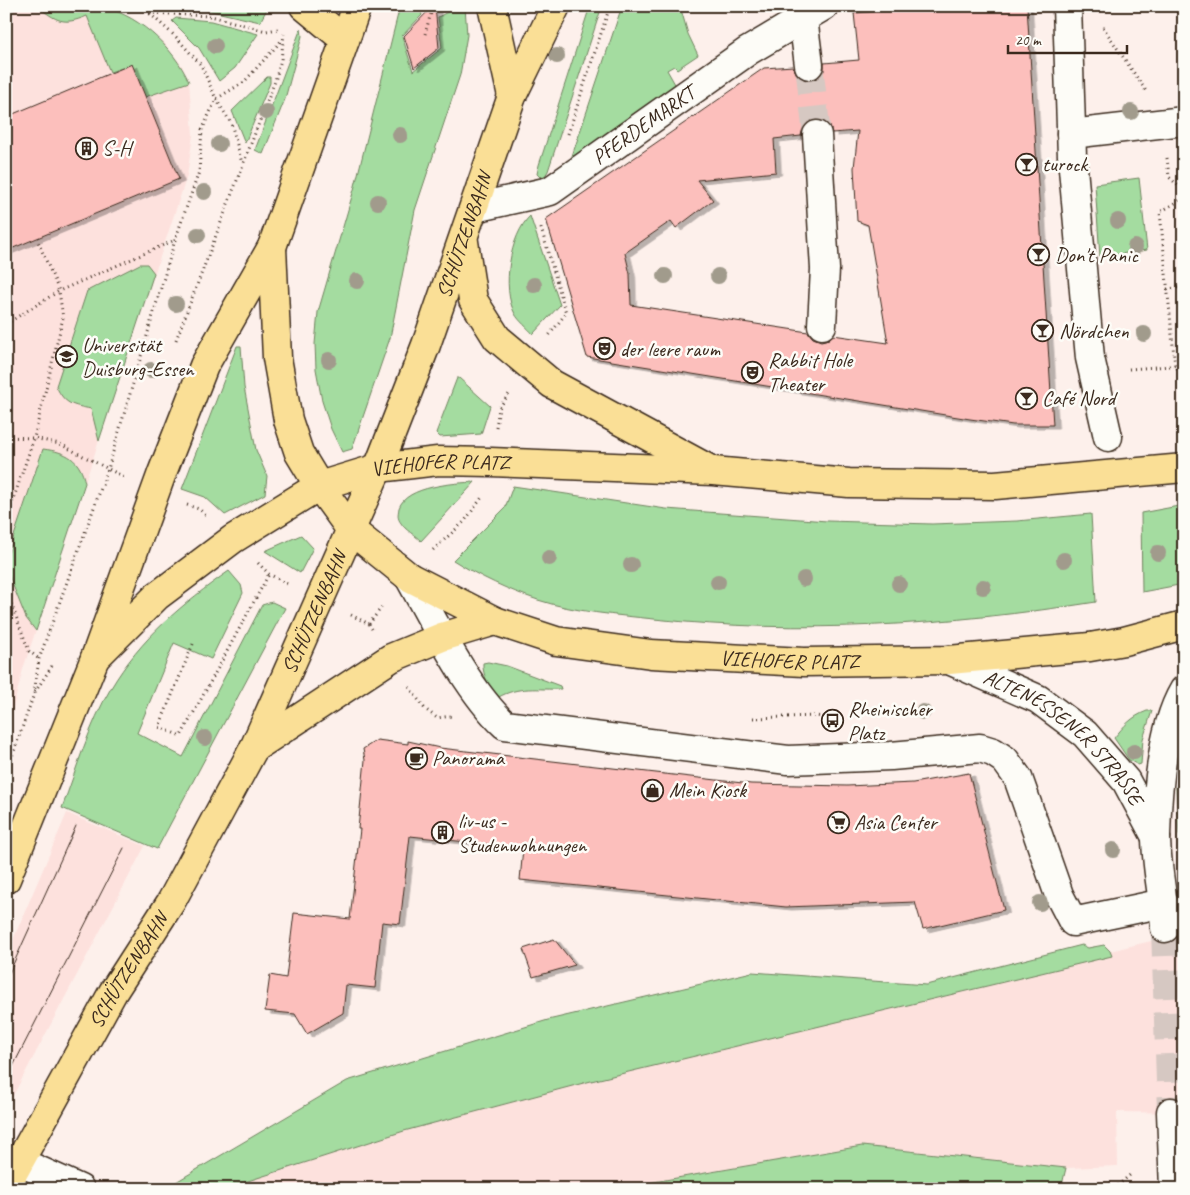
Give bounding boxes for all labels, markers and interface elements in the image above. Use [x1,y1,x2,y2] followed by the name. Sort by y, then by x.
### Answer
[1008,22,1126,54] scale bar
[1015,31,1042,50] text: 20 m
[587,77,704,170] street label: PFERDEMARKT
[102,135,134,161] place label: S-H
[74,136,98,160] building icon: S-H
[1042,151,1090,177] place label: turock
[1014,152,1038,176] bar icon: turock
[430,166,499,301] street label: SCHÜTZENBAHN
[1055,242,1139,268] place label: Don't Panic
[1027,243,1051,267] bar icon: Don't Panic
[1059,318,1129,344] place label: Nördchen
[1031,319,1055,343] bar icon: Nördchen
[82,332,195,382] place label: Universität Duisburg-Essen
[620,336,721,362] place label: der leere raum
[592,337,616,361] theatre icon: der leere raum
[54,345,78,369] school or university icon: Universität Duisburg-Essen
[768,347,854,397] place label: Rabbit Hole Theater
[740,360,764,384] theatre icon: Rabbit Hole Theater
[1042,385,1119,411] place label: Café Nord
[1014,386,1038,410] bar icon: Café Nord
[368,448,513,482] street label: VIEHOFER PLATZ
[276,544,354,677] street label: SCHÜTZENBAHN
[720,645,862,675] street label: VIEHOFER PLATZ
[980,664,1151,812] street label: ALTENESSENER STRASSE
[848,696,933,746] place label: Rheinischer Platz
[820,709,844,733] bus stop icon: Rheinischer Platz
[432,745,506,771] place label: Panorama
[404,746,428,770] cafe icon: Panorama
[669,777,747,803] place label: Mein Kiosk
[641,778,665,802] shop icon: Mein Kiosk
[458,808,588,858] place label: liv-us - Studenwohnungen
[854,809,939,835] place label: Asia Center
[826,810,850,834] supermarket icon: Asia Center
[430,821,454,845] building icon: liv-us - Studenwohnungen
[83,905,175,1032] street label: SCHÜTZENBAHN

